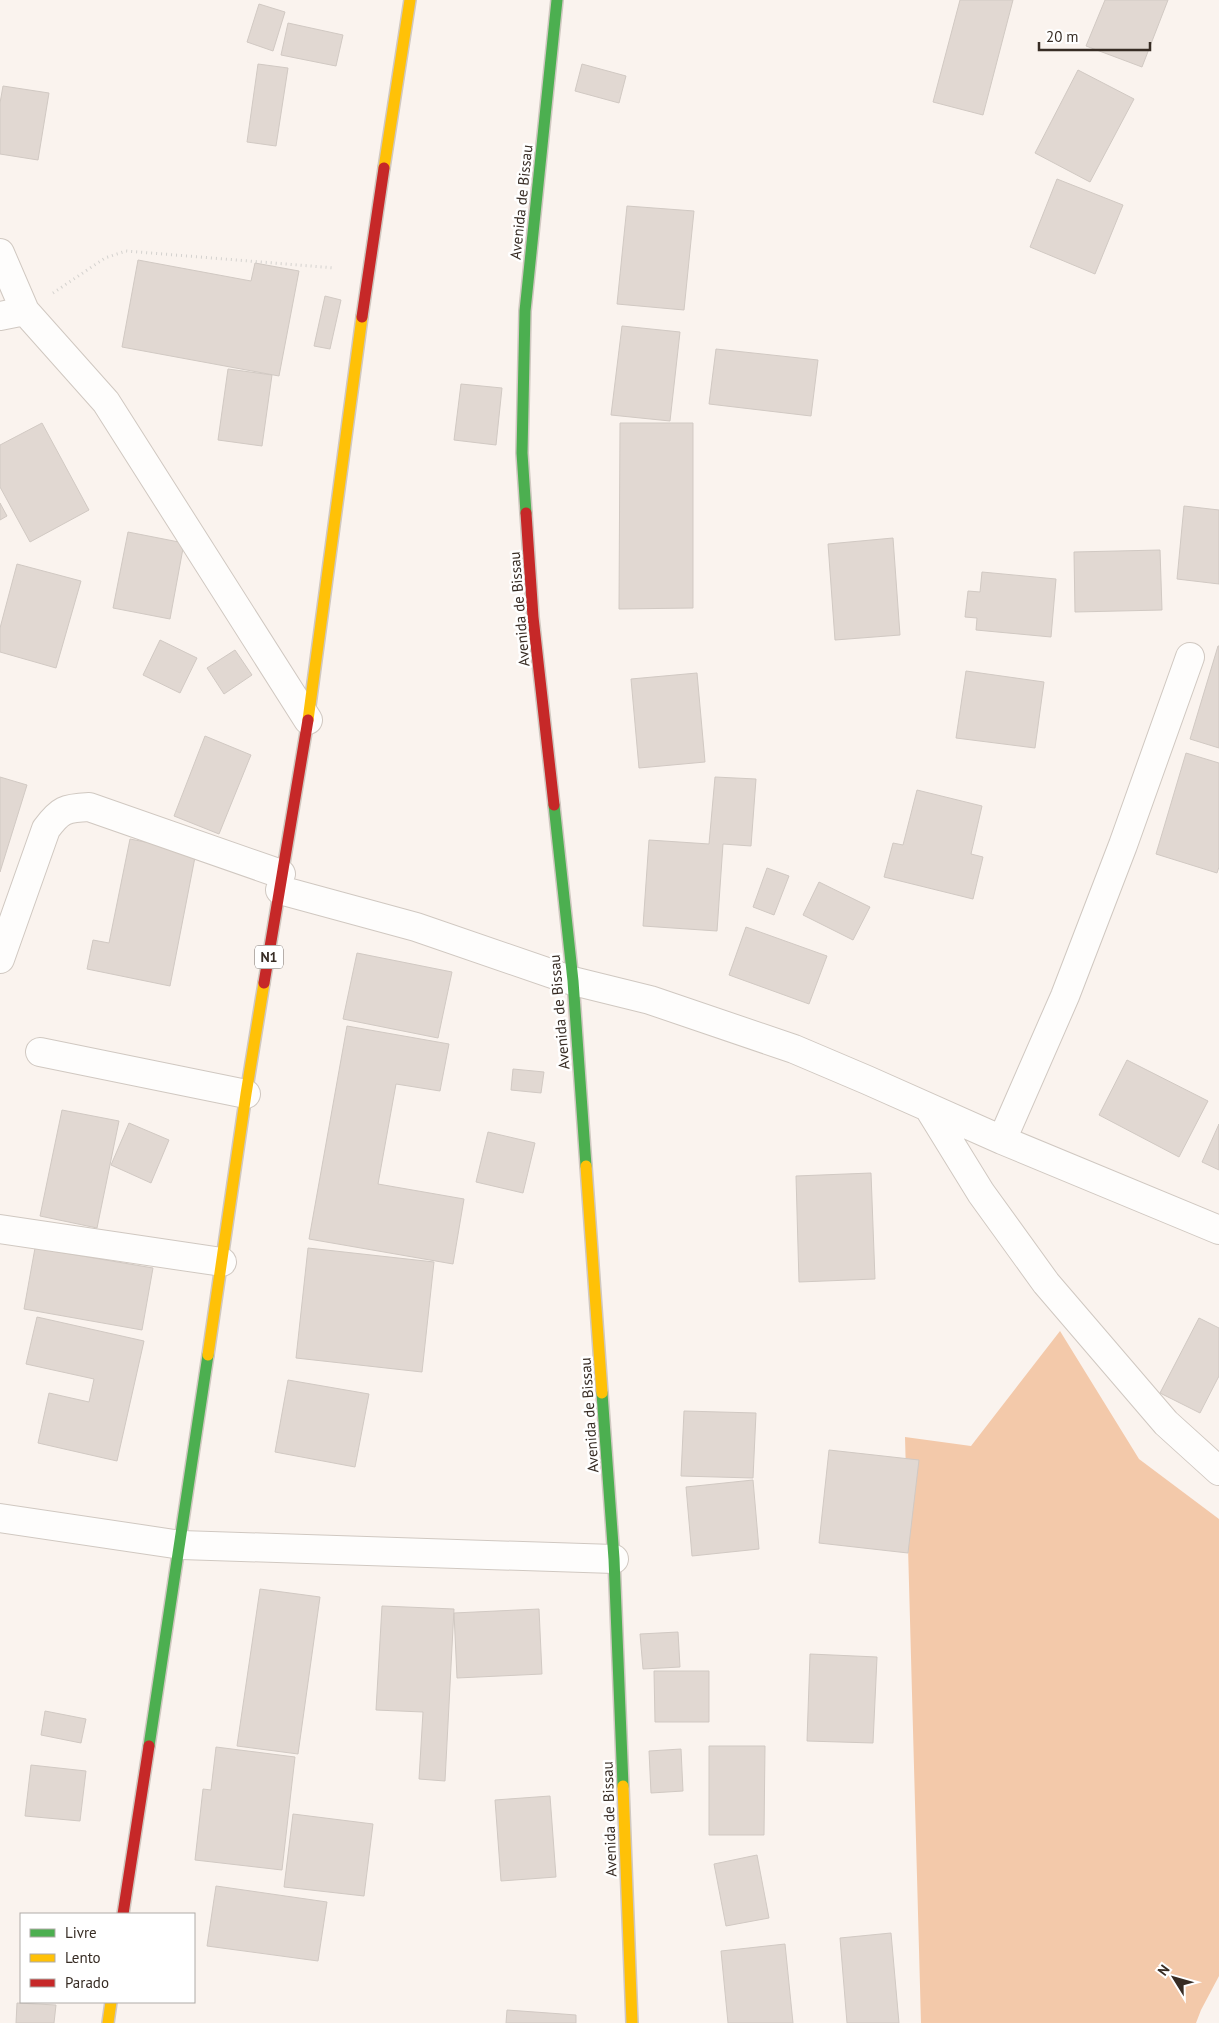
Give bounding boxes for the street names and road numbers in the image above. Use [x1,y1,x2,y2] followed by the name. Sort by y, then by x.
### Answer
[506,144,536,260] street label: Avenida de Bissau
[505,551,533,667] street label: Avenida de Bissau
[255,946,283,969] road number: N1
[545,954,573,1070] street label: Avenida de Bissau
[576,1357,602,1473] street label: Avenida de Bissau
[597,1761,621,1877] street label: Avenida de Bissau

